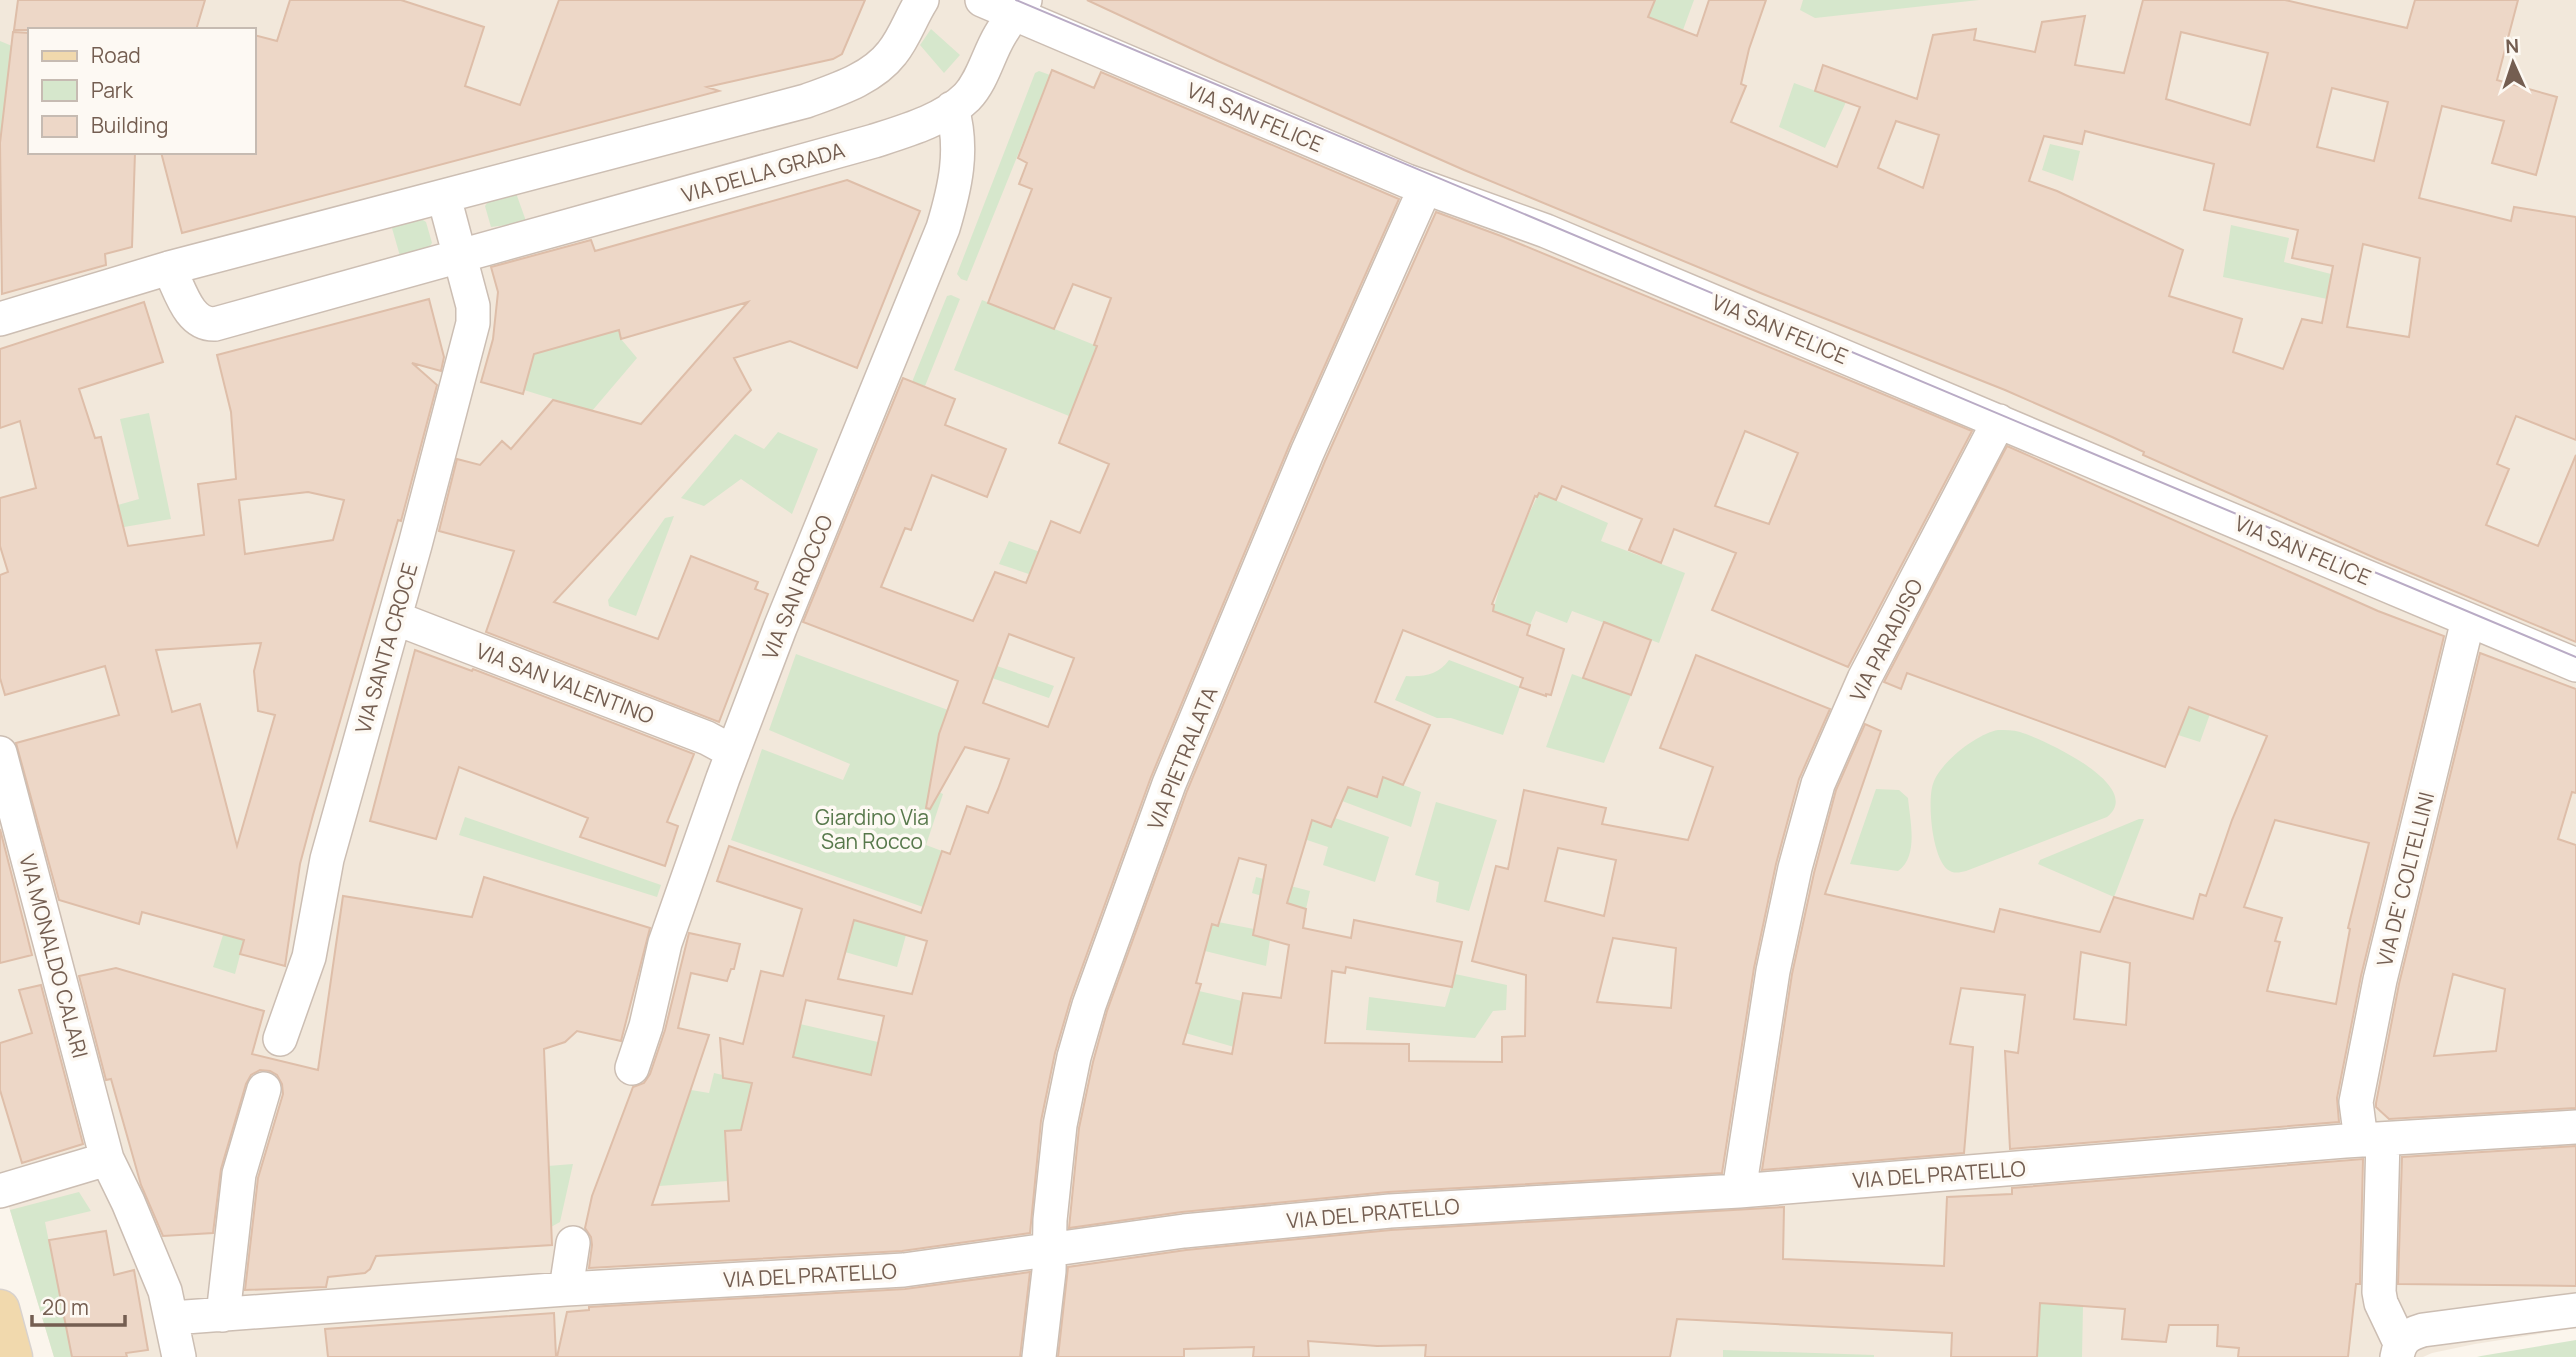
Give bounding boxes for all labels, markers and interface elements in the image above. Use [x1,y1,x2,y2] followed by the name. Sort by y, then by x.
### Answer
[28,28,256,154] legend
[2478,28,2548,98] north arrow
[2505,33,2520,59] text: N
[91,41,141,69] text: Road
[91,76,133,104] text: Park
[1183,76,1327,158] street label: VIA SAN FELICE
[91,111,168,139] text: Building
[678,135,848,209] street label: VIA DELLA GRADA
[1708,288,1852,370] street label: VIA SAN FELICE
[2231,509,2375,591] street label: VIA SAN FELICE
[755,511,839,663] street label: VIA SAN ROCCO
[348,560,424,736] street label: VIA SANTA CROCE
[1843,574,1929,706] street label: VIA PARADISO
[472,636,658,730] street label: VIA SAN VALENTINO
[1141,682,1223,834] street label: VIA PIETRALATA
[2370,789,2440,969] street label: VIA DE' COLTELLINI
[815,803,929,855] park label: Giardino Via San Rocco
[13,851,95,1061] street label: VIA MONALDO CALARI
[1851,1154,2027,1194] street label: VIA DEL PRATELLO
[1285,1191,1461,1235] street label: VIA DEL PRATELLO
[723,1256,897,1294] street label: VIA DEL PRATELLO
[32,1284,124,1328] scale bar
[42,1293,89,1321] text: 20 m

